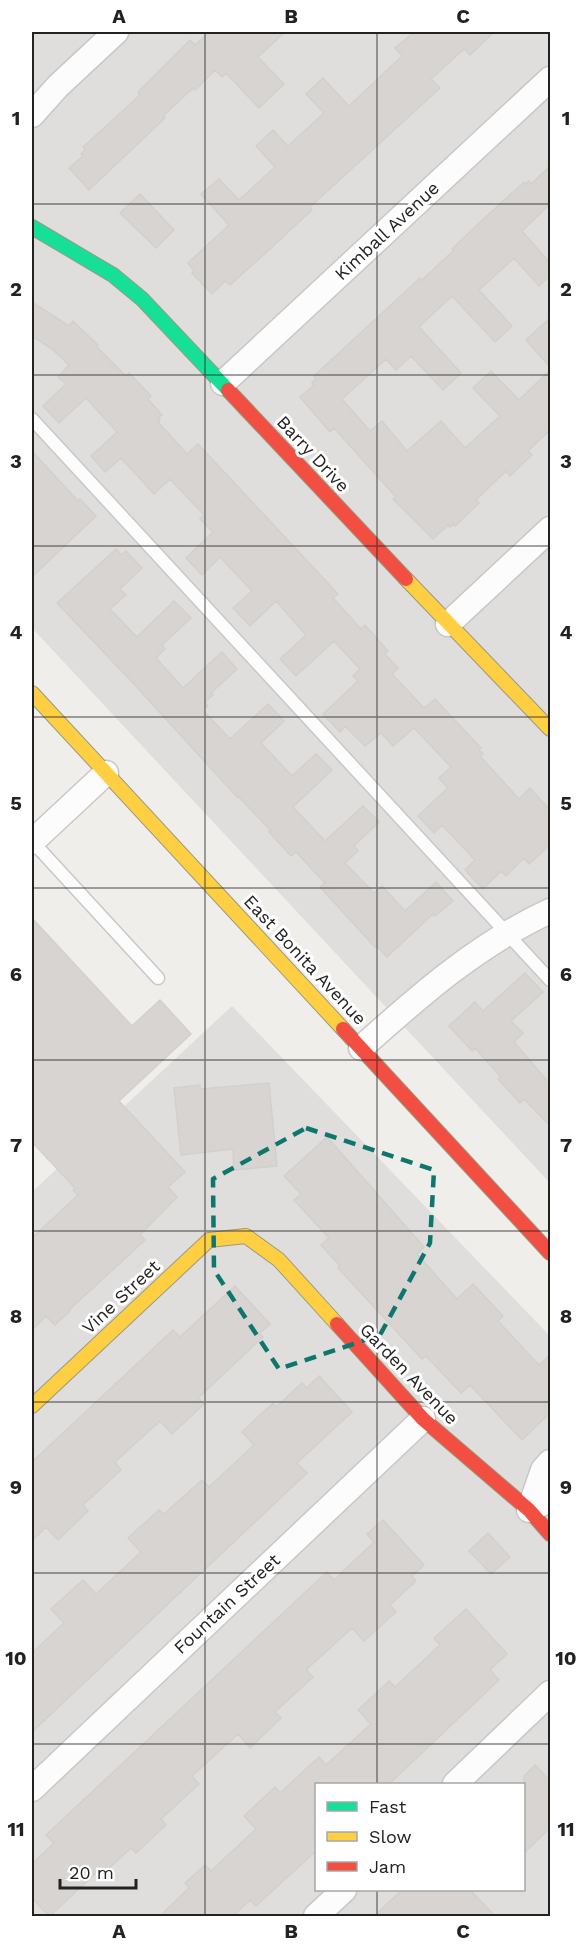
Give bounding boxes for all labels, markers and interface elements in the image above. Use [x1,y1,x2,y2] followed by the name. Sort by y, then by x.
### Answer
[112,4,126,28] text: A
[284,4,298,28] text: B
[456,4,470,28] text: C
[12,106,20,130] text: 1
[562,106,570,130] text: 1
[330,177,443,284] street label: Kimball Avenue
[10,277,22,301] text: 2
[560,277,572,301] text: 2
[273,411,354,496] street label: Barry Drive
[10,449,22,473] text: 3
[560,449,572,473] text: 3
[10,620,23,644] text: 4
[560,620,573,644] text: 4
[10,791,22,815] text: 5
[560,791,572,815] text: 5
[240,890,371,1029] street label: East Bonita Avenue
[10,962,22,986] text: 6
[560,962,572,986] text: 6
[10,1133,22,1157] text: 7
[560,1133,572,1157] text: 7
[78,1255,164,1338] street label: Vine Street
[10,1304,22,1328] text: 8
[560,1304,572,1328] text: 8
[356,1319,463,1428] street label: Garden Avenue
[10,1475,22,1499] text: 9
[560,1475,572,1499] text: 9
[169,1549,284,1658] street label: Fountain Street
[5,1646,27,1670] text: 10
[555,1646,577,1670] text: 10
[315,1783,525,1891] legend
[369,1796,407,1817] text: Fast
[7,1817,25,1841] text: 11
[557,1817,575,1841] text: 11
[369,1826,412,1847] text: Slow
[60,1852,136,1890] scale bar
[369,1856,406,1877] text: Jam
[69,1862,114,1883] text: 20 m
[112,1919,126,1943] text: A
[284,1919,298,1943] text: B
[456,1919,470,1943] text: C

